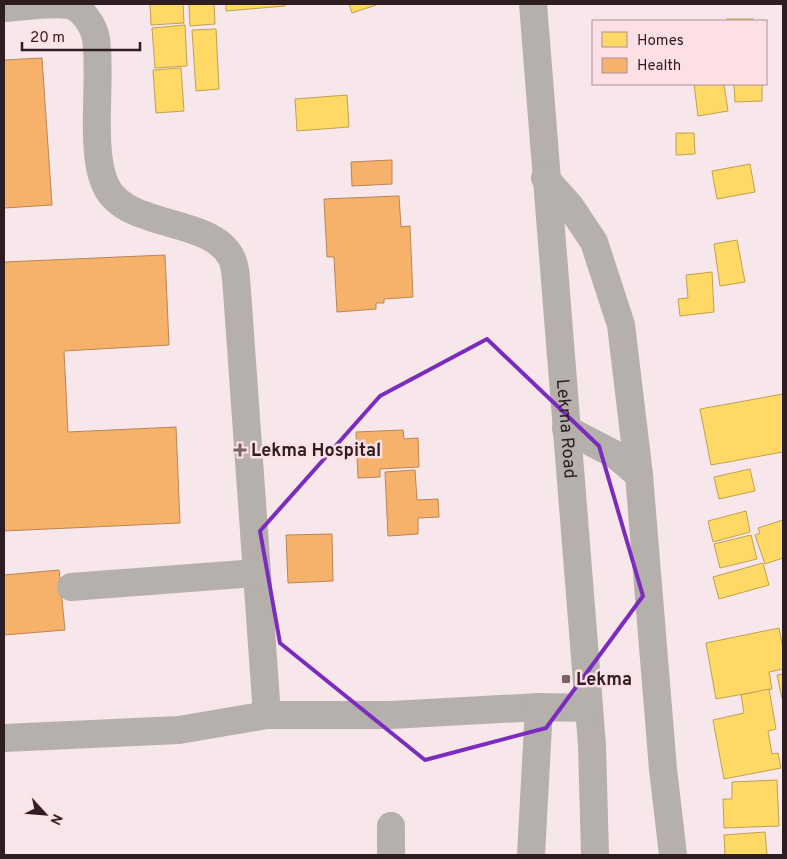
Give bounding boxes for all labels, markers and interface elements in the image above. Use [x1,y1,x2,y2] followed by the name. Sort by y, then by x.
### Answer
[22,20,140,52] scale bar
[592,20,767,85] legend
[30,29,65,48] text: 20 m
[637,32,684,51] text: Homes
[637,57,681,76] text: Health
[550,378,581,480] street label: Lekma Road
[251,440,381,463] place label: Lekma Hospital
[233,443,247,457] marker: Lekma Hospital
[576,669,632,692] place label: Lekma
[560,673,572,685] marker: Lekma
[20,789,70,839] north arrow
[45,811,65,827] text: N

